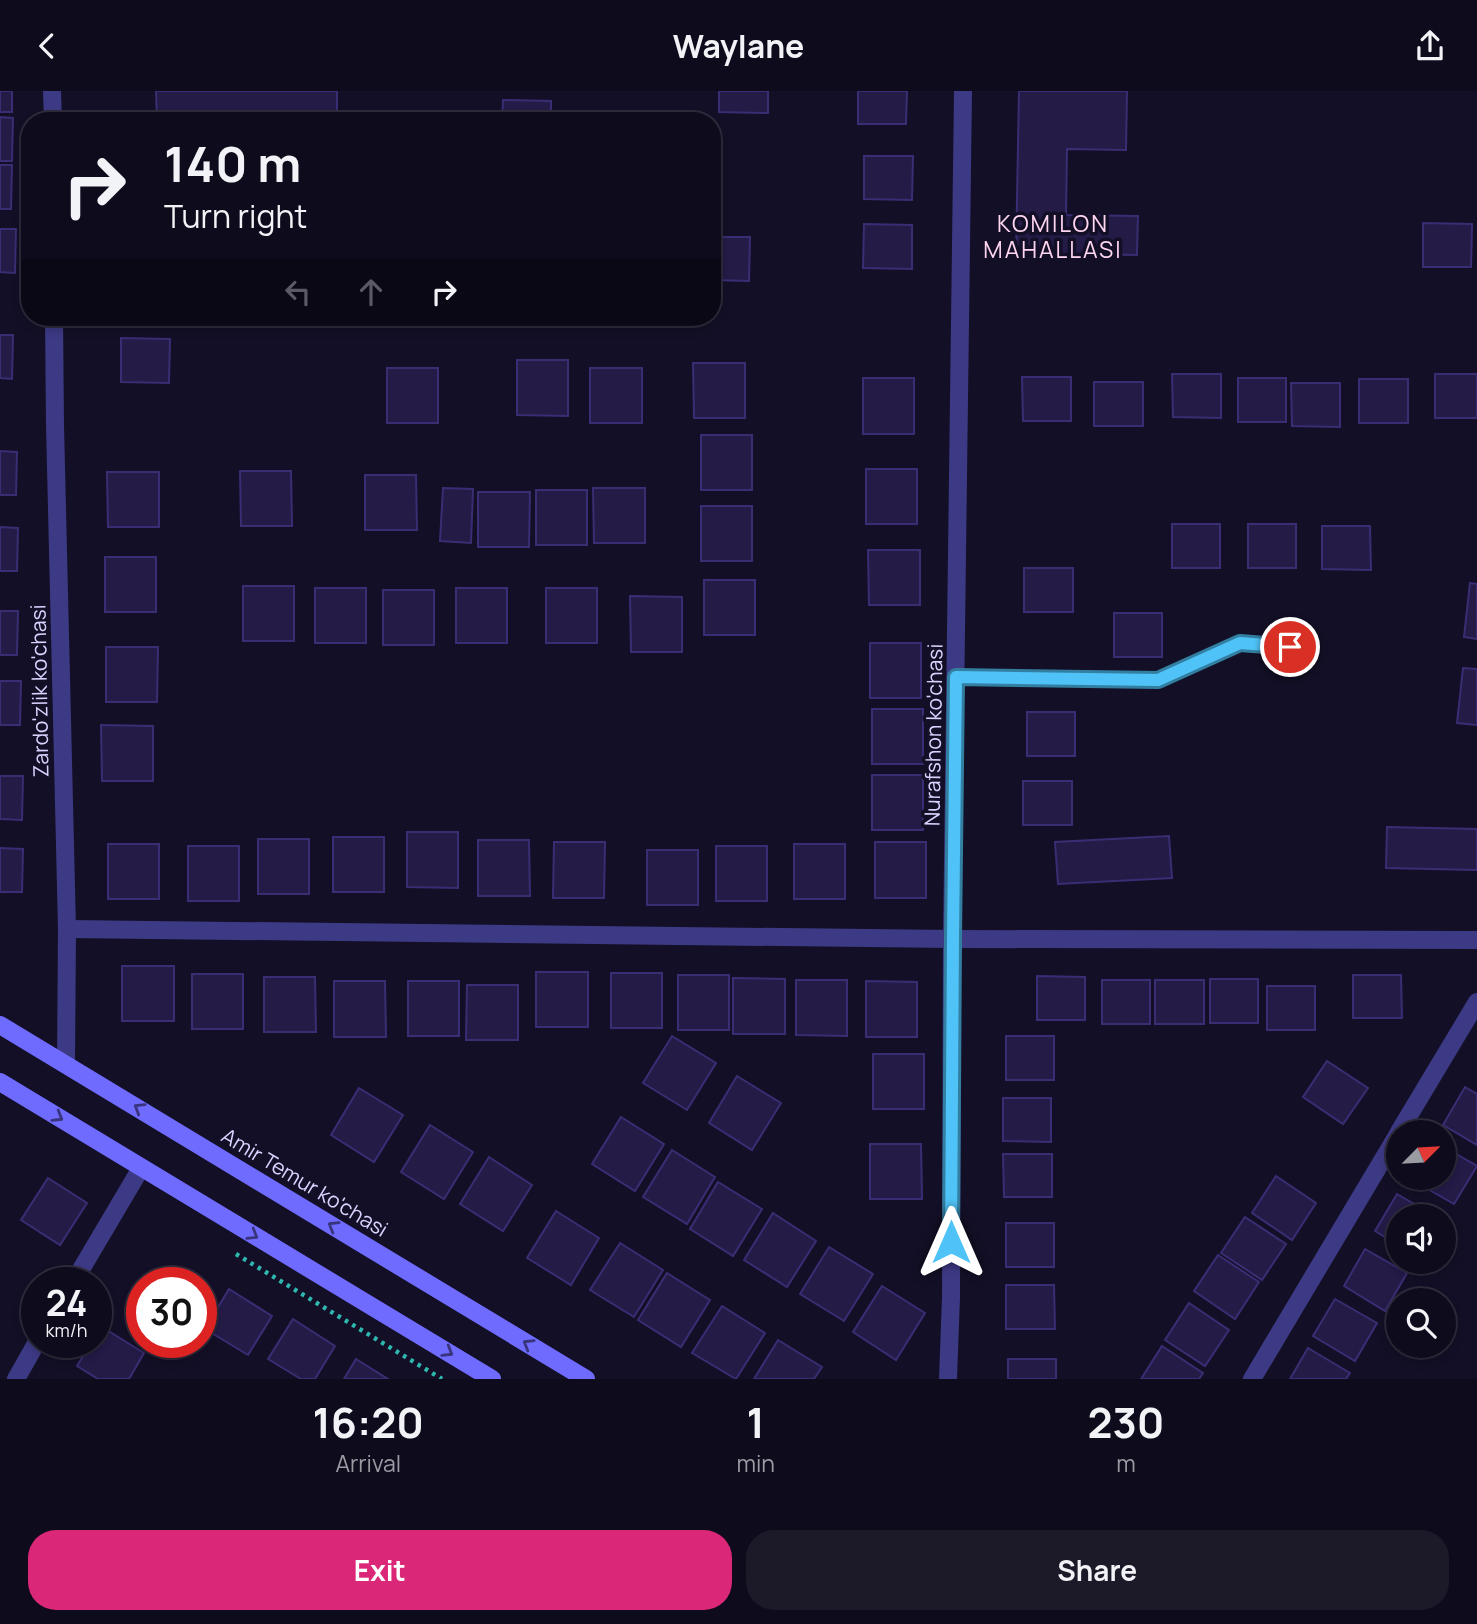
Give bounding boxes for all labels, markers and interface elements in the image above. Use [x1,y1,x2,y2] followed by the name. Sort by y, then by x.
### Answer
[673,24,804,68] text: Waylane
[28,27,66,65] icon: back
[1411,27,1449,65] icon: share
[164,130,301,197] text: 140 m
[49,140,140,231] icon: right
[164,194,307,238] text: Turn right
[983,207,1123,265] district label: KOMILON MAHALLASI
[279,273,317,311] icon: left
[352,273,390,311] icon: ahead
[425,273,463,311] icon: right
[23,604,55,778] street label: Zardo'zlik ko'chasi
[1260,617,1320,677] pin
[1271,628,1309,666] icon: arrive
[917,644,949,826] street label: Nurafshon ko'chasi
[133,1104,146,1117] one-way arrow
[51,1109,64,1122] one-way arrow
[1386,1120,1456,1190] north arrow
[1386,1120,1456,1358] map controls
[217,1121,393,1243] street label: Amir Temur ko'chasi
[1386,1204,1456,1274] button: sound
[914,1205,988,1279] position arrow
[328,1221,341,1234] one-way arrow
[245,1227,258,1240] one-way arrow
[126,1267,217,1358] speed limit sign: 30
[46,1279,87,1327] text: 24
[1386,1288,1456,1358] button: search
[46,1318,87,1342] text: km/h
[523,1339,536,1352] one-way arrow
[440,1344,453,1357] one-way arrow
[312,1393,424,1451] text: 16:20
[747,1393,765,1451] text: 1
[1087,1393,1165,1451] text: 230
[335,1447,401,1479] text: Arrival
[736,1447,775,1479] text: min
[1116,1447,1136,1479] text: m
[28,1530,732,1610] button: Exit
[746,1530,1449,1610] button: Share

